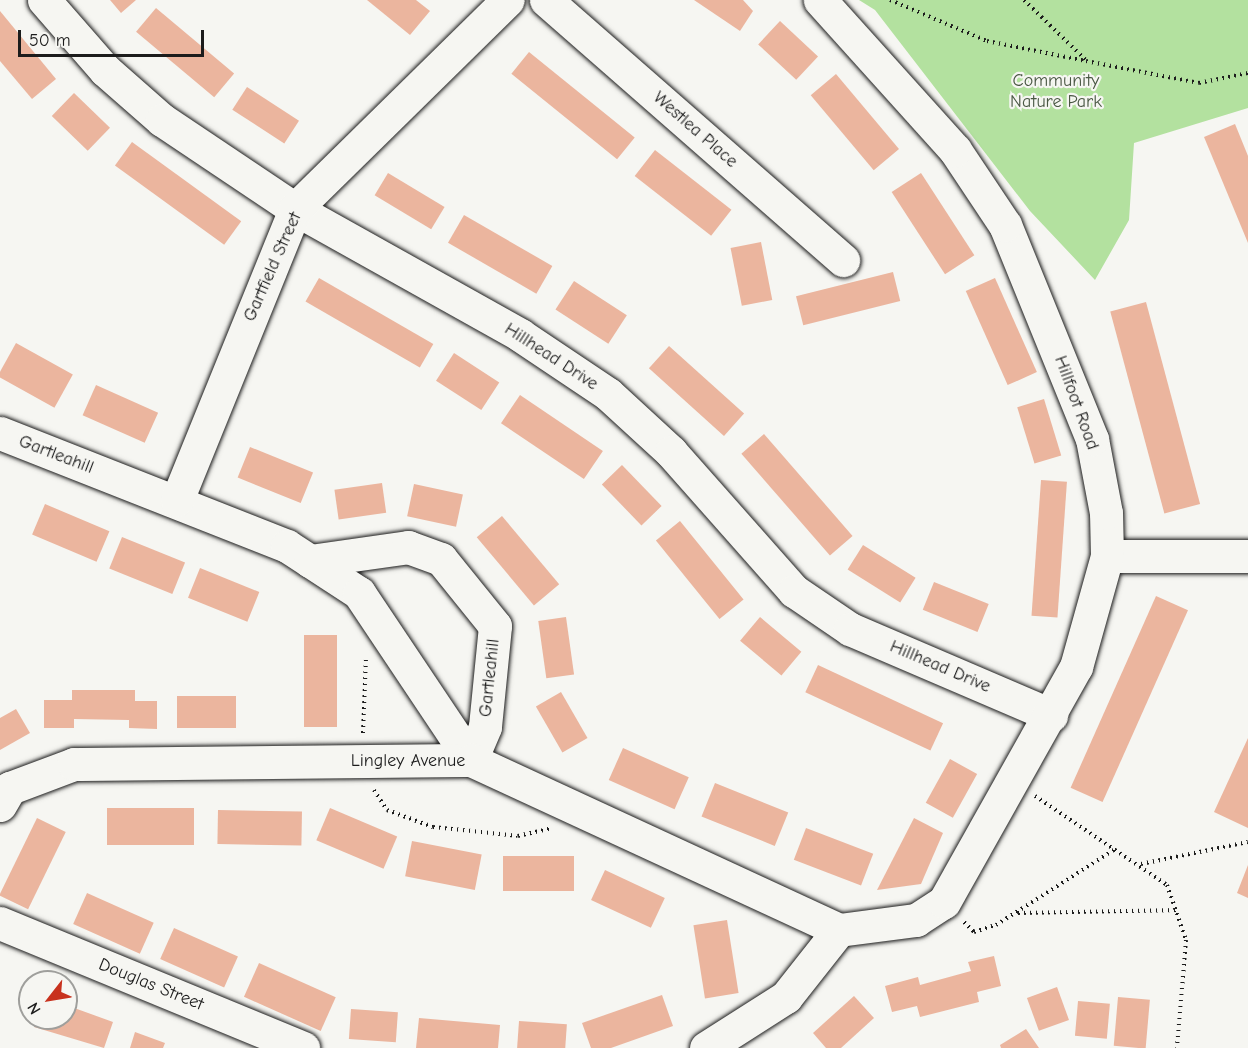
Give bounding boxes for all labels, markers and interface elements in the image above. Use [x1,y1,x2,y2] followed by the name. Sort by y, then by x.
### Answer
[21,18,207,56] scale bar
[29,30,71,51] text: 50 m
[1010,71,1102,113] park label: Community Nature Park
[648,87,742,173] street label: Westlea Place
[239,209,307,325] street label: Gartfield Street
[500,319,602,395] street label: Hillhead Drive
[1049,353,1103,453] street label: Hillfoot Road
[16,431,96,479] street label: Gartleahill
[886,636,994,698] street label: Hillhead Drive
[475,638,505,718] street label: Gartleahill
[351,750,465,772] street label: Lingley Avenue
[95,954,207,1016] street label: Douglas Street
[18,970,78,1030] north arrow
[24,999,45,1017] text: N

